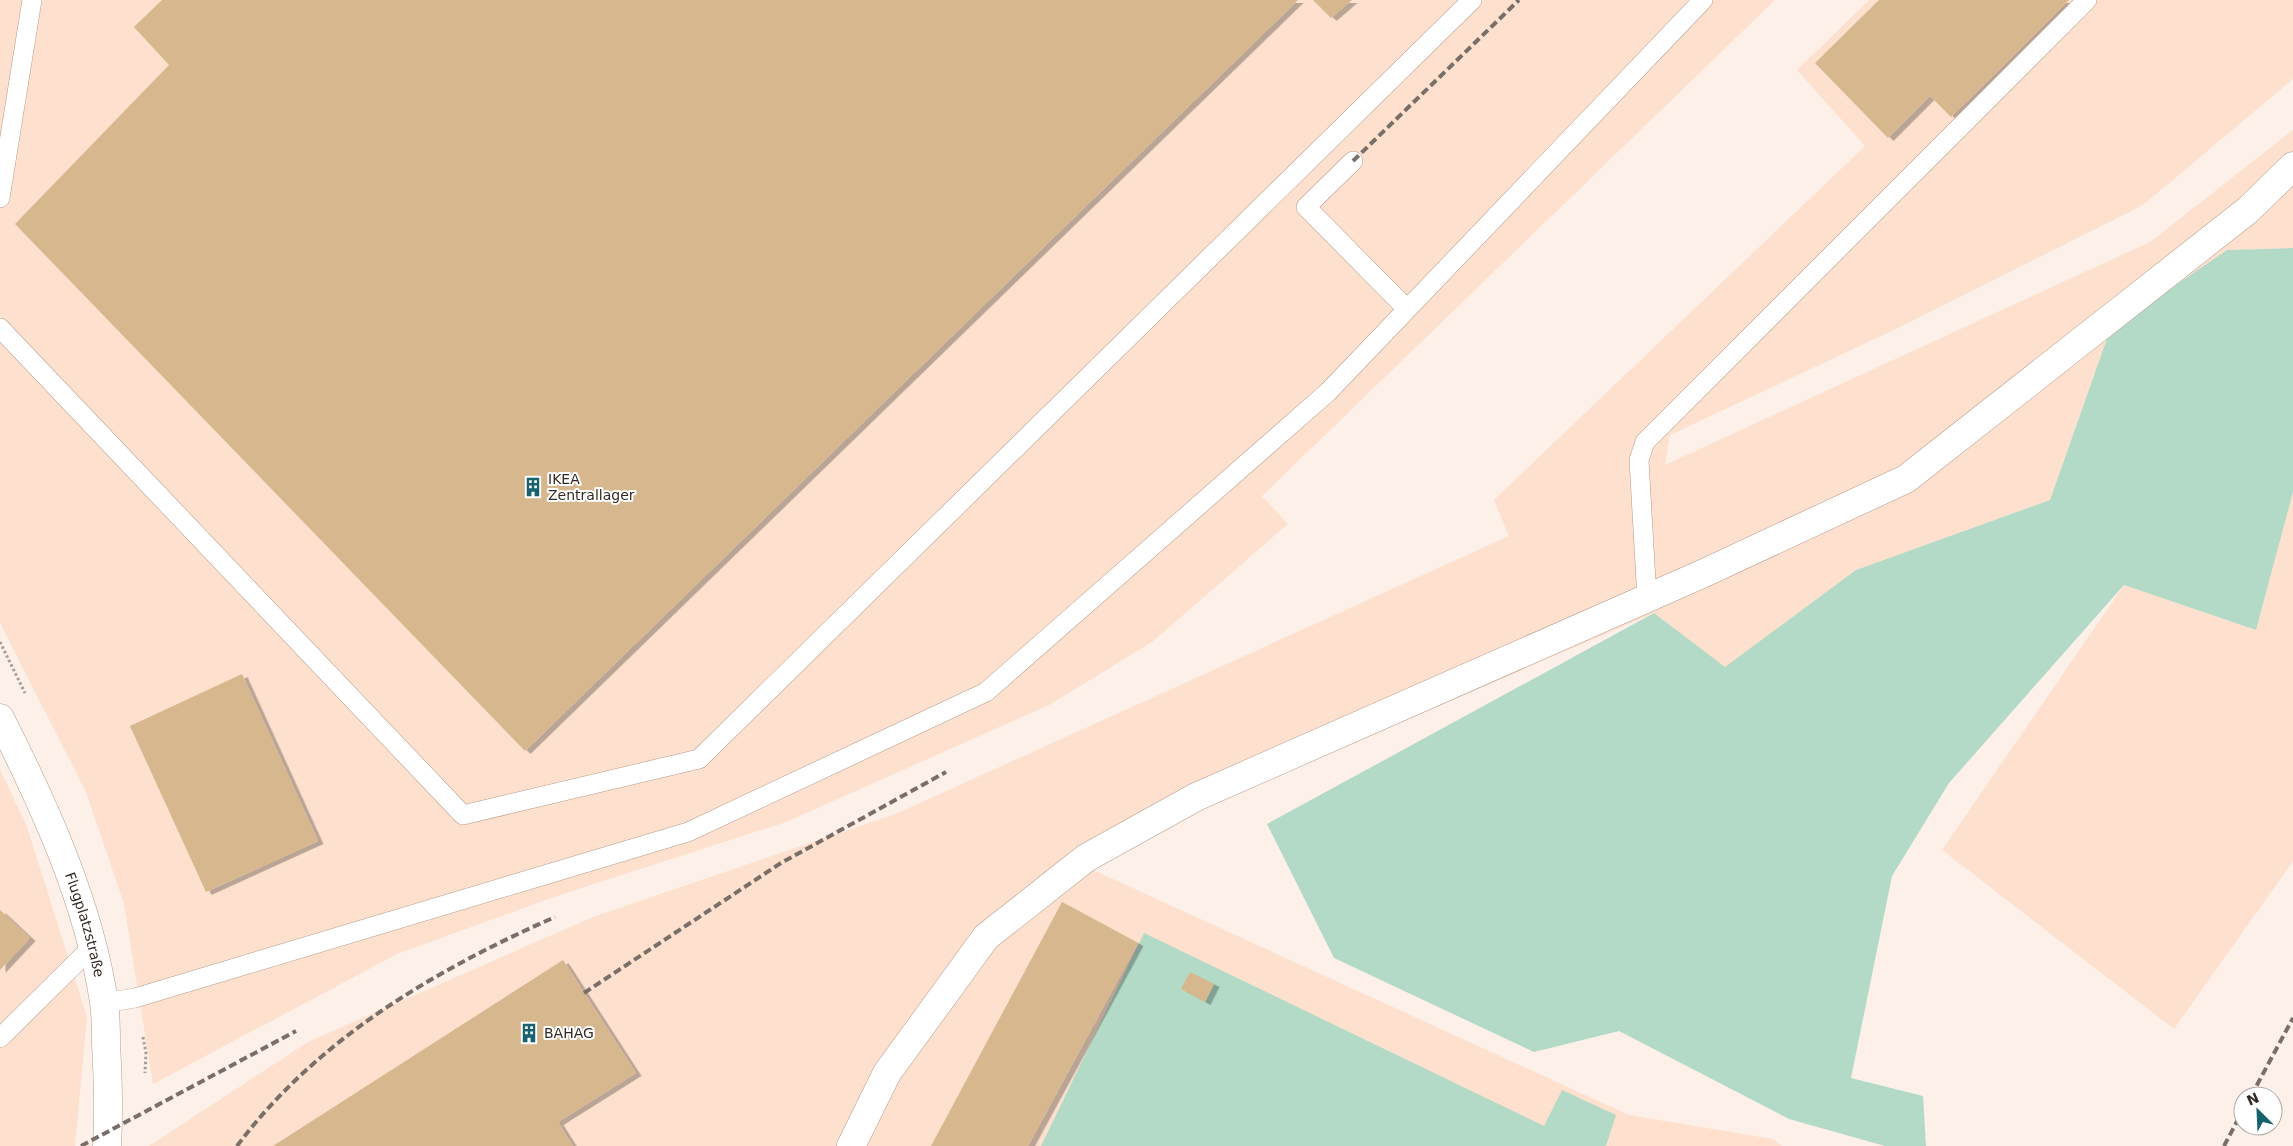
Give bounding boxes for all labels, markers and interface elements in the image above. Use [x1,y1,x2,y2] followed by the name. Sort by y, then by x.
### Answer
[548,471,635,503] place label: IKEA Zentrallager
[522,476,544,498] building icon: IKEA Zentrallager
[62,870,107,979] street label: Flugplatzstraße
[518,1022,540,1044] building icon: BAHAG
[544,1025,594,1041] place label: BAHAG
[2233,1086,2283,1136] north arrow
[2244,1089,2261,1109] text: N

